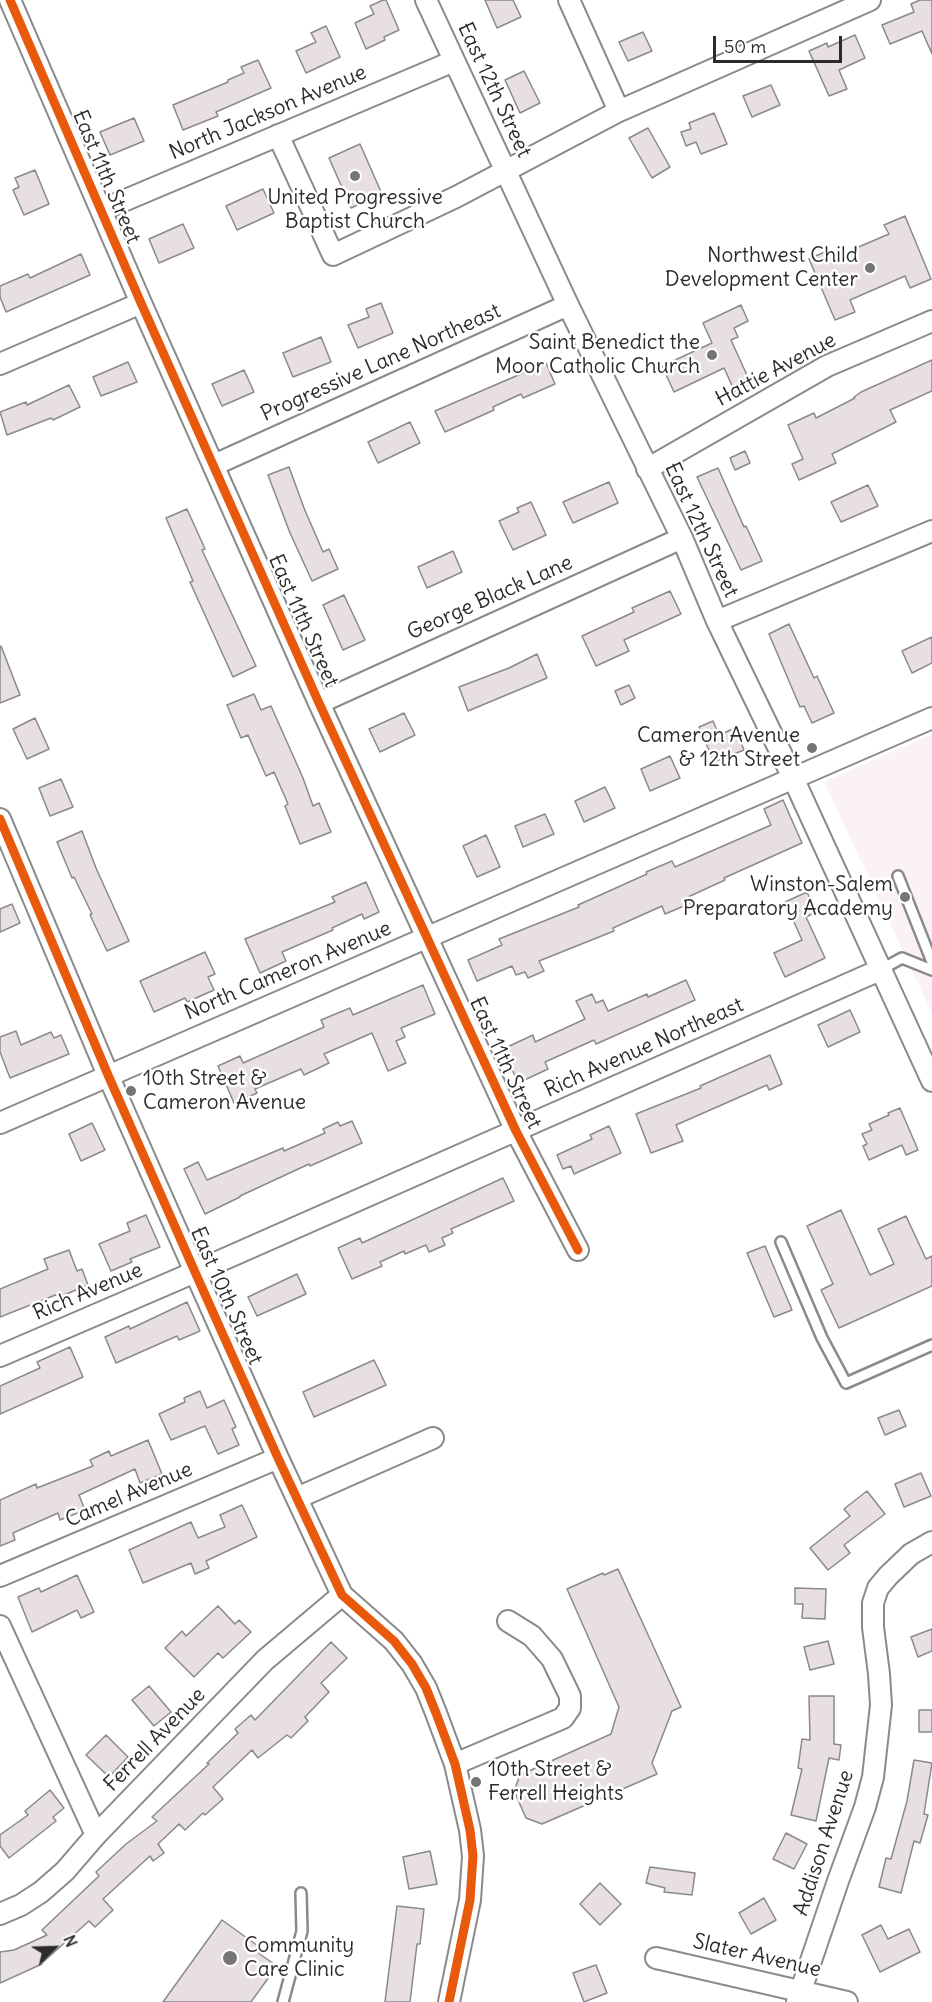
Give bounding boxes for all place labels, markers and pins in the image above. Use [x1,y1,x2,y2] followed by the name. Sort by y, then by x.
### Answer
[348,169,362,183] marker: United Progressive Baptist Church
[267,185,443,235] place label: United Progressive Baptist Church
[665,243,858,293] place label: Northwest Child Development Center
[863,261,877,275] marker: Northwest Child Development Center
[495,330,700,380] place label: Saint Benedict the Moor Catholic Church
[705,348,719,362] marker: Saint Benedict the Moor Catholic Church
[637,723,800,773] place label: Cameron Avenue & 12th Street
[805,741,819,755] marker: Cameron Avenue & 12th Street
[683,872,893,922] place label: Winston-Salem Preparatory Academy
[898,890,912,904] marker: Winston-Salem Preparatory Academy
[143,1066,306,1116] place label: 10th Street & Cameron Avenue
[124,1084,138,1098] marker: 10th Street & Cameron Avenue
[488,1757,624,1807] place label: 10th Street & Ferrell Heights
[469,1775,483,1789] marker: 10th Street & Ferrell Heights
[244,1933,354,1983] place label: Community Care Clinic
[221,1949,239,1967] marker: Community Care Clinic

